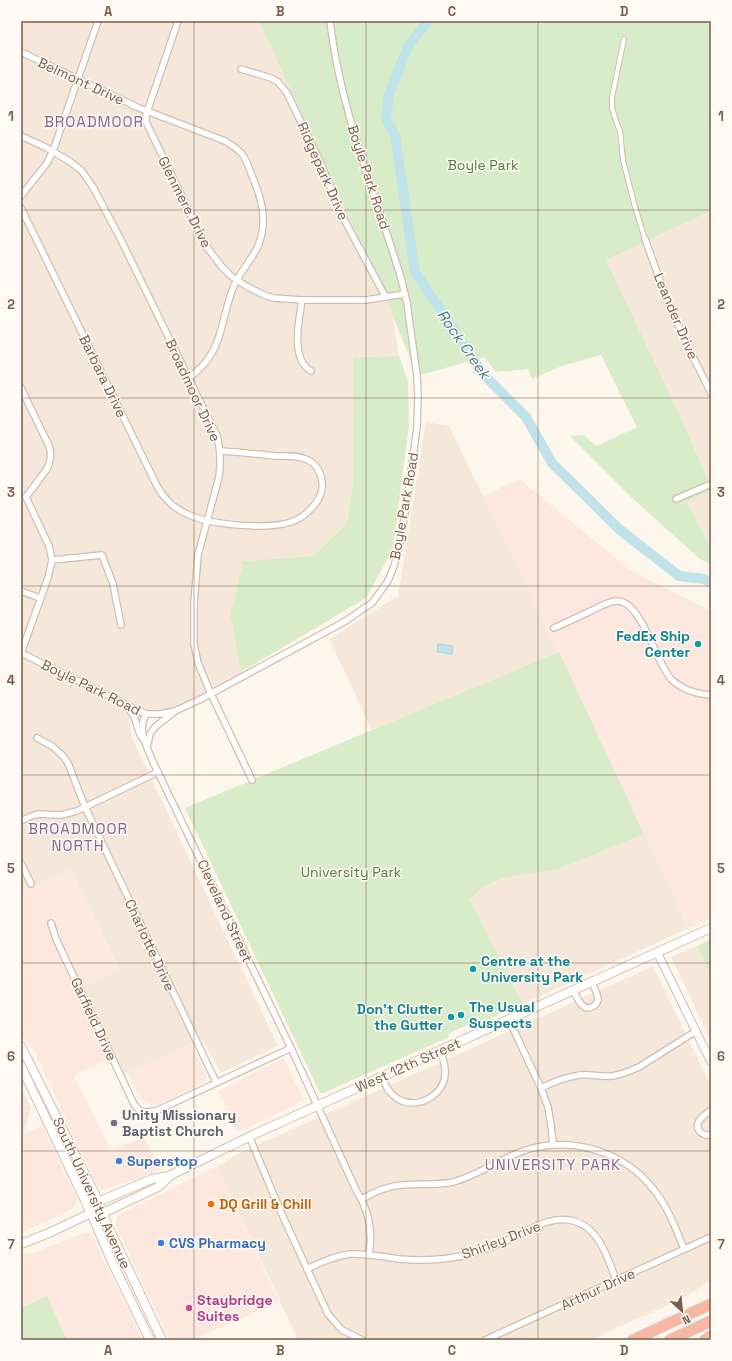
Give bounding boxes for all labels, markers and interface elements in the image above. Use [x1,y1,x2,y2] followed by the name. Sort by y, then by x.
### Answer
[104,3,113,20] text: A
[276,3,285,20] text: B
[448,3,456,20] text: C
[620,3,629,20] text: D
[35,53,127,109] street label: Belmont Drive
[8,108,14,125] text: 1
[718,108,724,125] text: 1
[44,112,144,131] district label: BROADMOOR
[293,119,353,223] street label: Ridgepark Drive
[344,122,394,232] street label: Boyle Park Road
[154,153,216,251] street label: Glenmere Drive
[448,156,519,174] park label: Boyle Park
[650,270,702,362] street label: Leander Drive
[7,296,15,313] text: 2
[717,296,725,313] text: 2
[433,306,496,384] water label: Rock Creek
[75,332,131,420] street label: Barbara Drive
[161,336,225,444] street label: Broadmoor Drive
[386,451,422,561] street label: Boyle Park Road
[7,484,15,501] text: 3
[717,484,725,501] text: 3
[616,627,690,661] place label: FedEx Ship Center
[693,639,703,649] marker: FedEx Ship Center
[38,655,144,719] street label: Boyle Park Road
[7,672,15,689] text: 4
[717,672,725,689] text: 4
[28,819,128,855] district label: BROADMOOR NORTH
[193,857,257,965] street label: Cleveland Street
[7,860,15,877] text: 5
[717,860,725,877] text: 5
[301,863,402,881] park label: University Park
[121,896,179,994] street label: Charlotte Drive
[481,952,583,986] place label: Centre at the University Park
[468,964,478,974] marker: Centre at the University Park
[67,975,121,1063] street label: Garfield Drive
[469,998,535,1032] place label: The Usual Suspects
[357,1000,443,1034] place label: Don't Clutter the Gutter
[456,1010,466,1020] marker: The Usual Suspects
[446,1012,456,1022] marker: Don't Clutter the Gutter
[353,1034,463,1096] street label: West 12th Street
[7,1048,15,1065] text: 6
[717,1048,725,1065] text: 6
[122,1106,236,1140] place label: Unity Missionary Baptist Church
[49,1114,135,1272] street label: South University Avenue
[109,1118,119,1128] marker: Unity Missionary Baptist Church
[127,1152,197,1170] place label: Superstop
[485,1155,621,1174] district label: UNIVERSITY PARK
[114,1156,124,1166] marker: Superstop
[219,1195,312,1213] place label: DQ Grill & Chill
[206,1199,216,1209] marker: DQ Grill & Chill
[459,1217,543,1263] street label: Shirley Drive
[169,1234,266,1252] place label: CVS Pharmacy
[7,1236,15,1253] text: 7
[717,1236,725,1253] text: 7
[156,1238,166,1248] marker: CVS Pharmacy
[558,1264,638,1314] street label: Arthur Drive
[197,1291,273,1325] place label: Staybridge Suites
[662,1291,702,1331] north arrow
[184,1303,194,1313] marker: Staybridge Suites
[680,1312,693,1328] text: N
[104,1342,113,1359] text: A
[276,1342,285,1359] text: B
[448,1342,456,1359] text: C
[620,1342,629,1359] text: D

